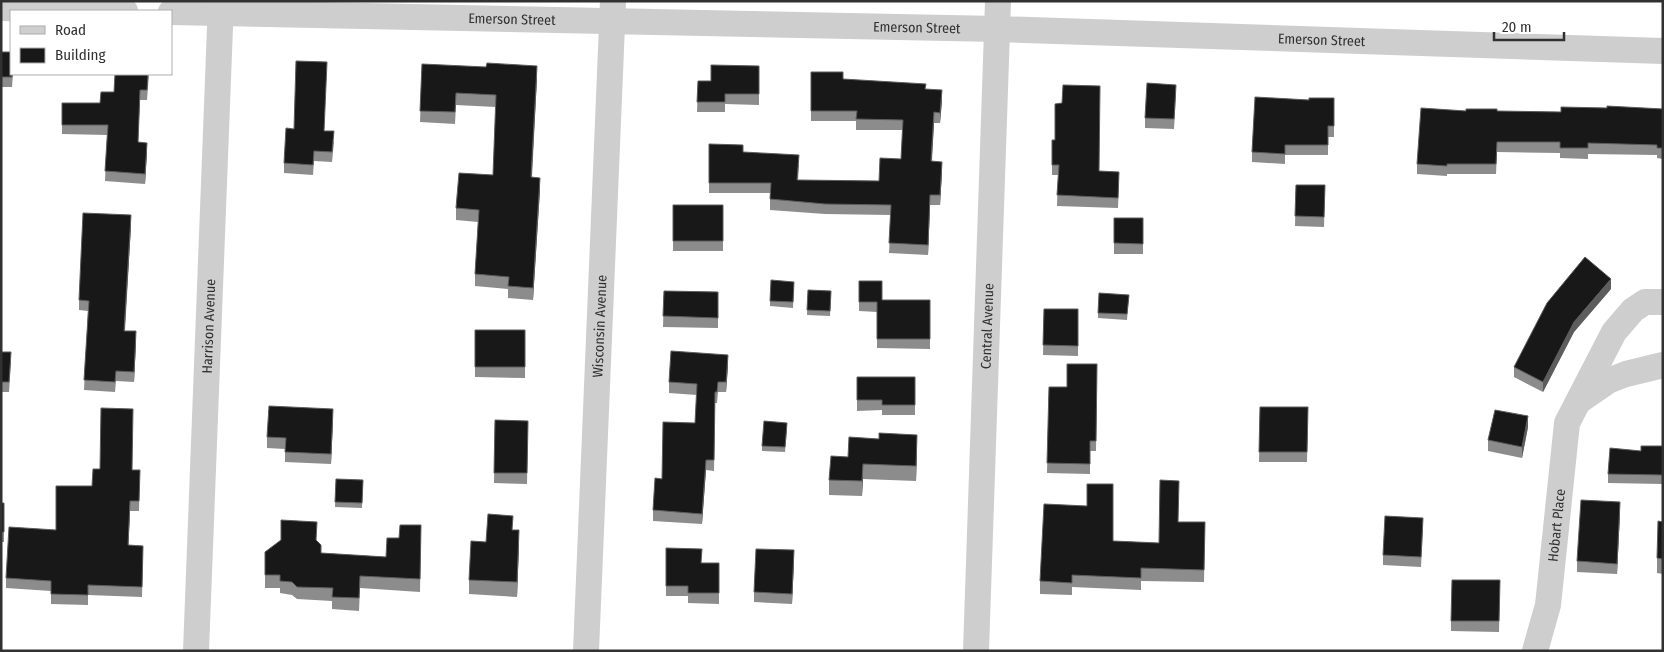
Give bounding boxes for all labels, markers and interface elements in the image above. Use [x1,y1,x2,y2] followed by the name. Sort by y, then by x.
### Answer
[10,10,172,75] legend
[468,10,556,28] street label: Emerson Street
[1494,10,1564,42] scale bar
[873,18,961,37] street label: Emerson Street
[1502,18,1532,36] text: 20 m
[55,21,86,39] text: Road
[1278,30,1366,50] street label: Emerson Street
[55,46,106,64] text: Building
[589,274,610,378] street label: Wisconsin Avenue
[198,278,219,374] street label: Harrison Avenue
[977,283,997,369] street label: Central Avenue
[1544,488,1569,563] street label: Hobart Place

